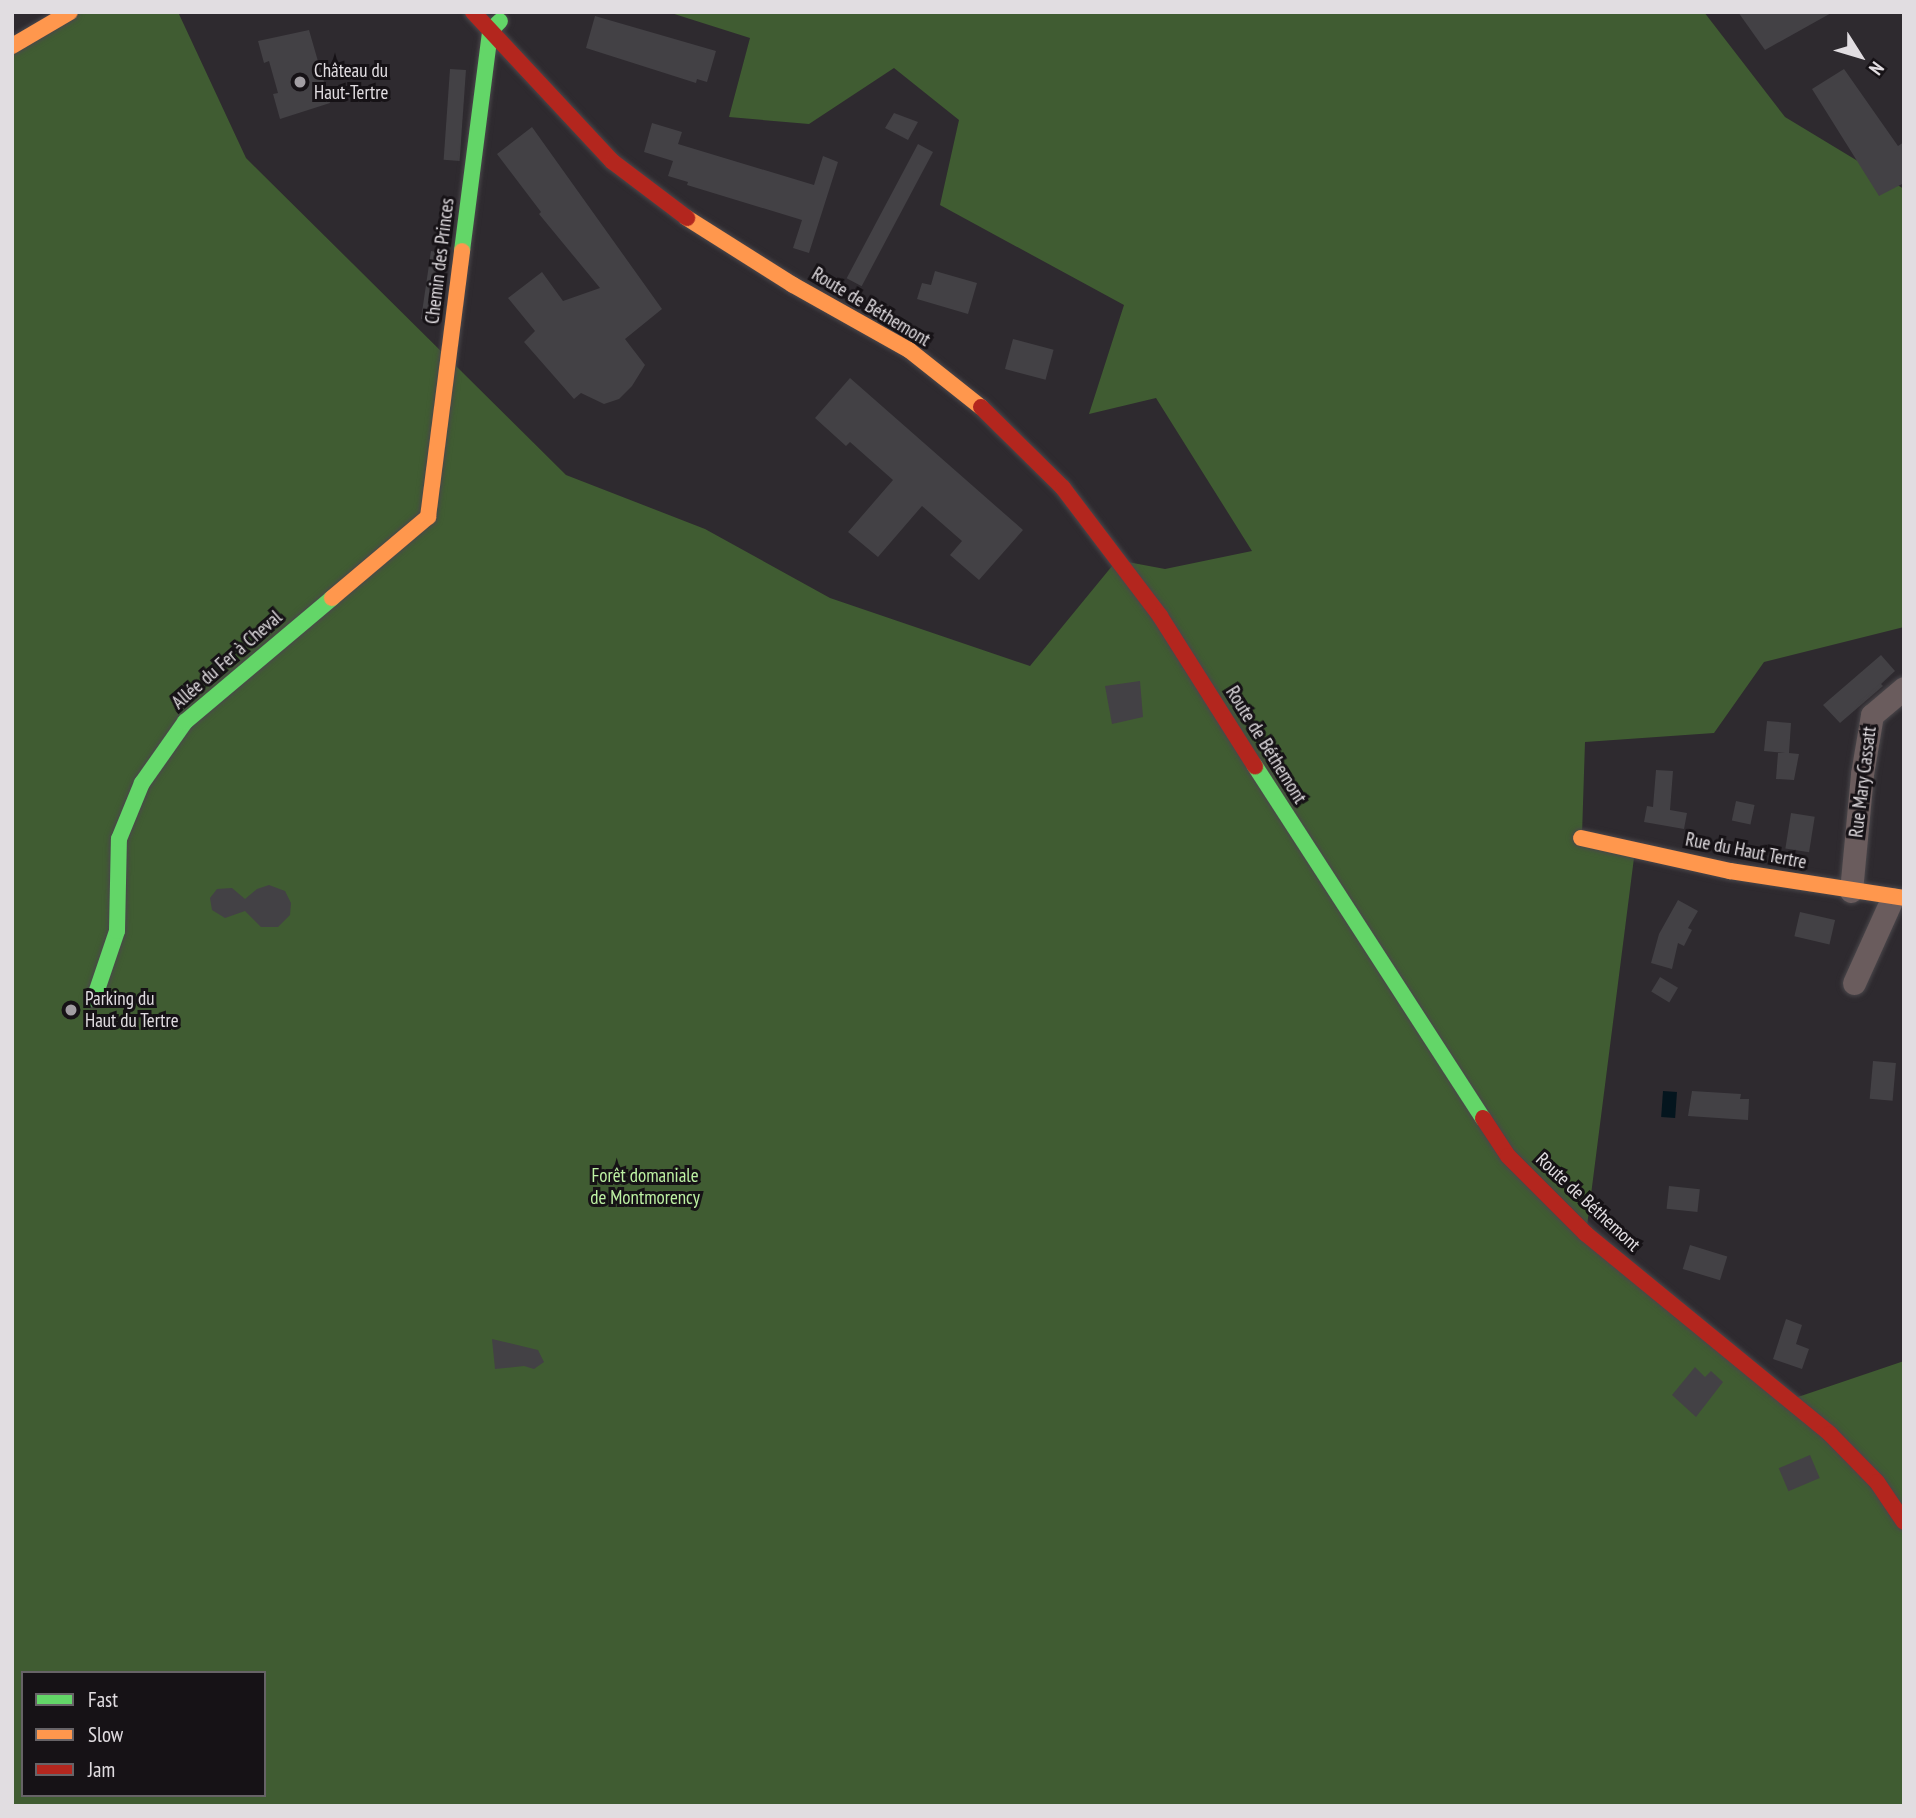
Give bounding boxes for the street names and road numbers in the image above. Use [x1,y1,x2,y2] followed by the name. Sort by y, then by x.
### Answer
[421,197,459,325] street label: Chemin des Princes
[808,263,934,351] street label: Route de Béthemont
[167,606,287,714] street label: Allée du Fer à Cheval
[1221,682,1311,808] street label: Route de Béthemont
[1845,725,1881,839] street label: Rue Mary Cassatt
[1683,828,1809,874] street label: Rue du Haut Tertre
[1531,1148,1645,1256] street label: Route de Béthemont

